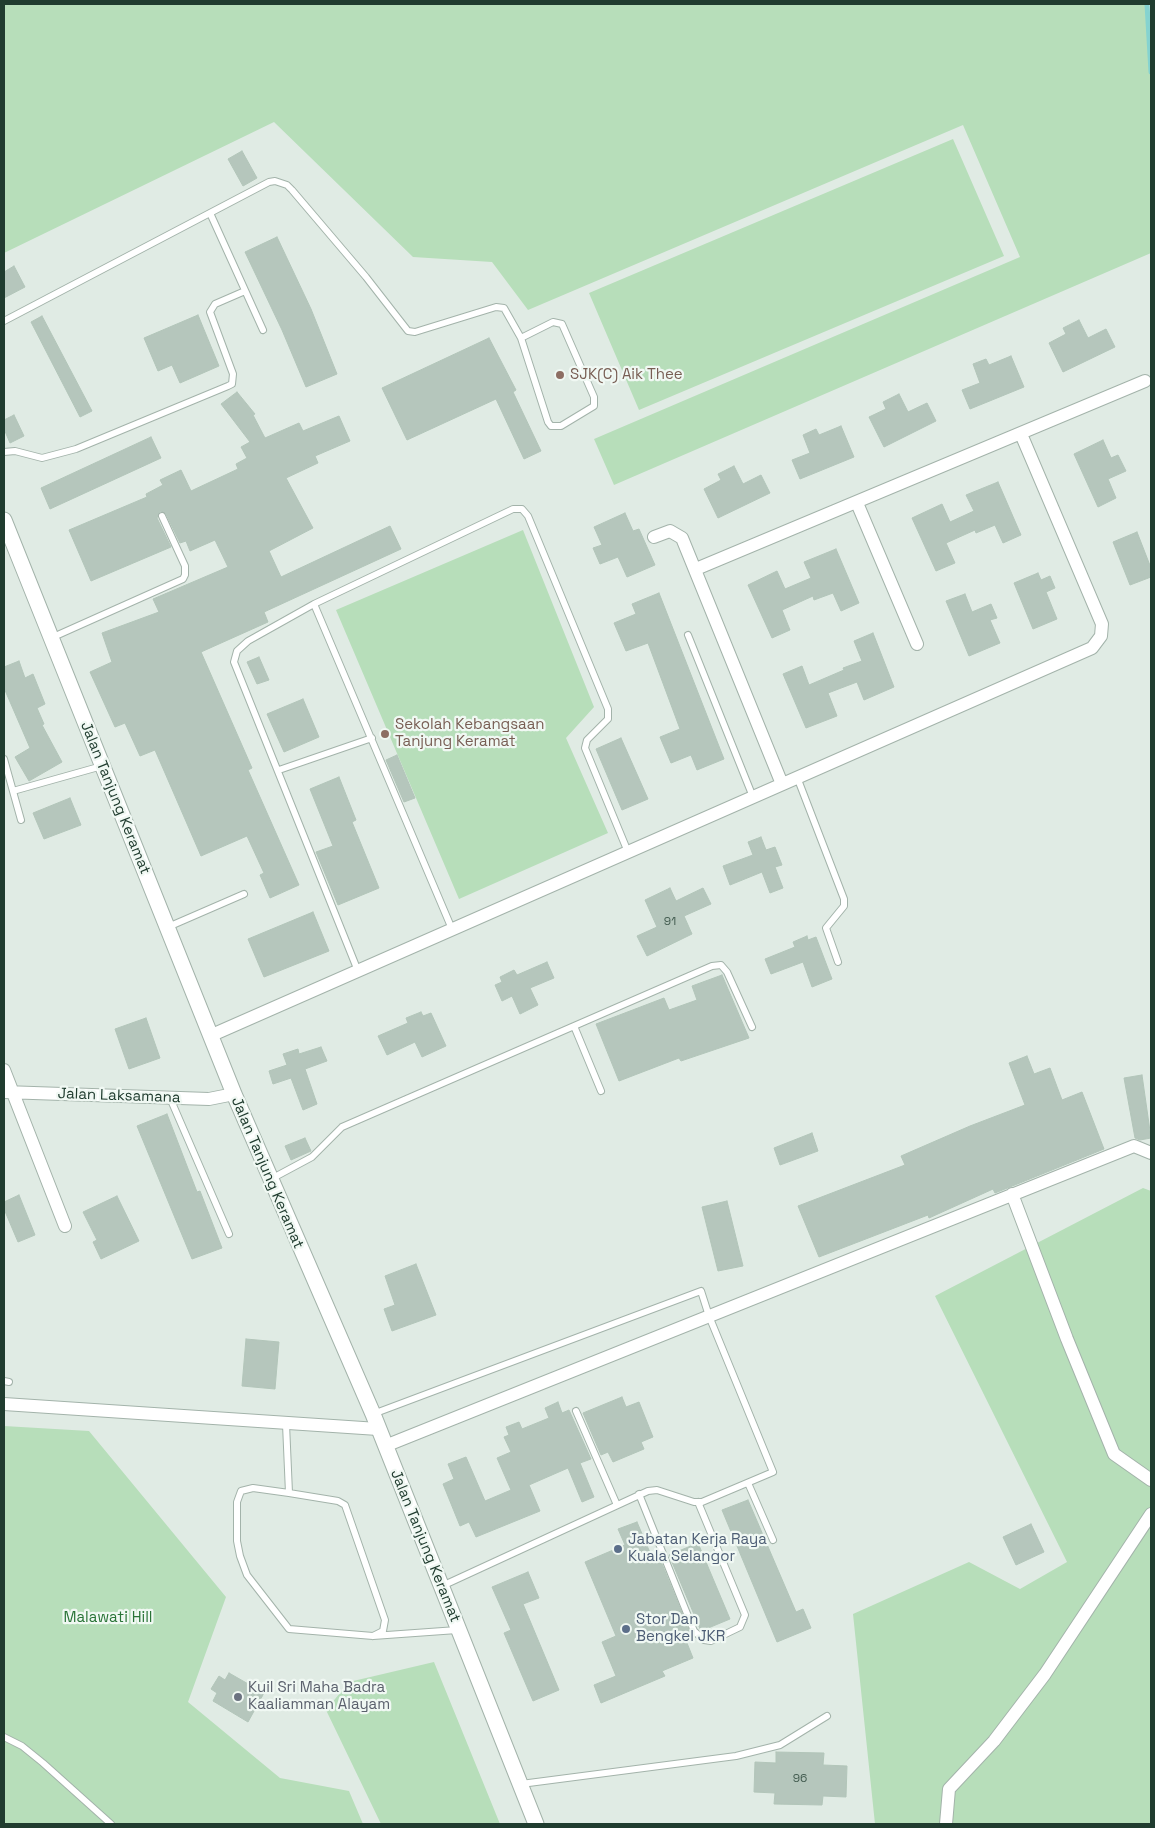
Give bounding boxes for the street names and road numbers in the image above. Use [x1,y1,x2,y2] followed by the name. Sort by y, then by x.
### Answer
[76,719,154,877] street label: Jalan Tanjung Keramat
[57,1085,181,1107] street label: Jalan Laksamana
[227,1094,307,1252] street label: Jalan Tanjung Keramat
[386,1467,464,1625] street label: Jalan Tanjung Keramat

